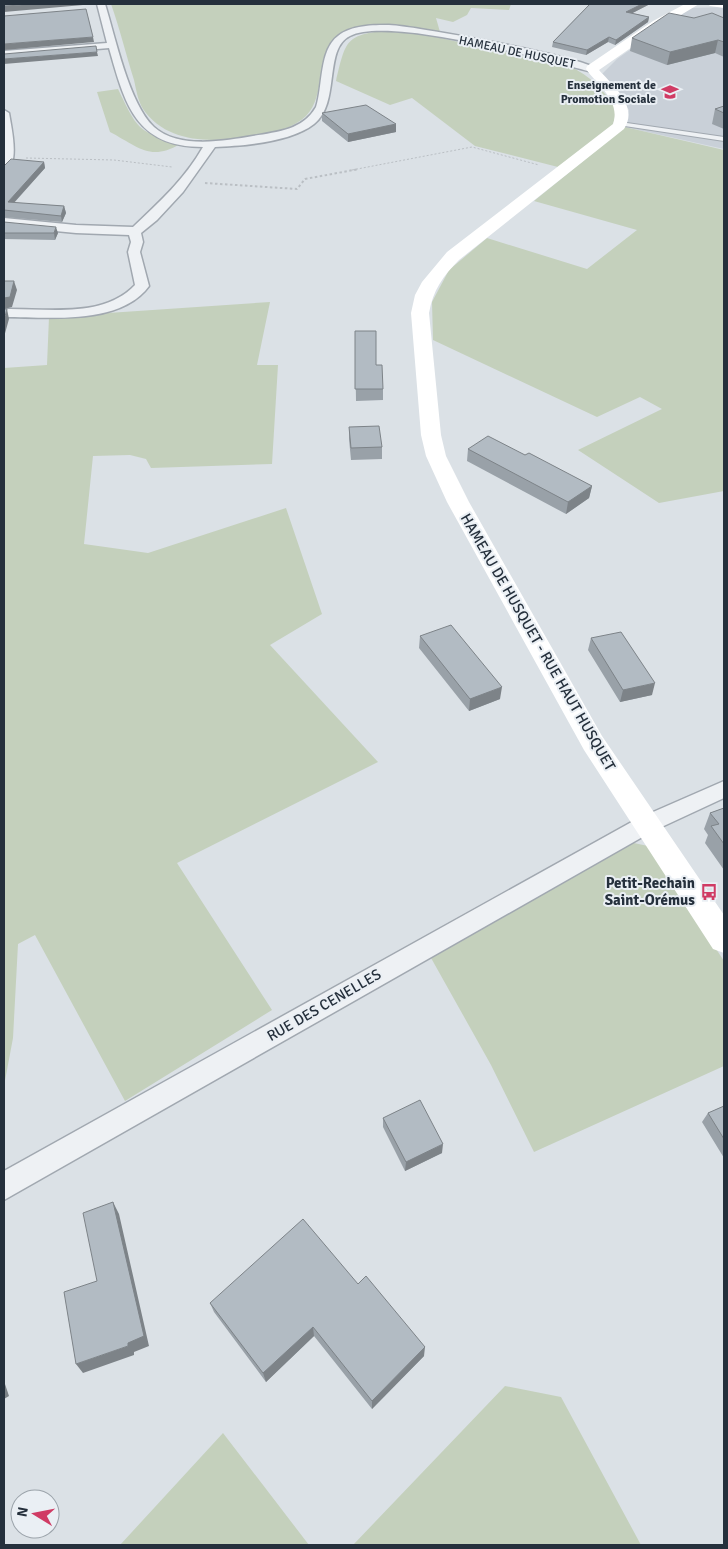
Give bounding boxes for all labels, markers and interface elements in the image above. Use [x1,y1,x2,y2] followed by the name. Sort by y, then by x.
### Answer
[458,33,576,72] street label: HAMEAU DE HUSQUET
[561,78,656,107] place label: Enseignement de Promotion Sociale
[660,82,680,102] school or university icon: Enseignement de Promotion Sociale
[457,510,620,774] street label: HAMEAU DE HUSQUET - RUE HAUT HUSQUET
[605,874,695,909] place label: Petit-Rechain Saint-Orémus
[699,882,719,902] bus stop icon: Petit-Rechain Saint-Orémus
[264,965,384,1045] street label: RUE DES CENELLES
[10,1489,60,1539] north arrow
[13,1506,32,1518] text: N

